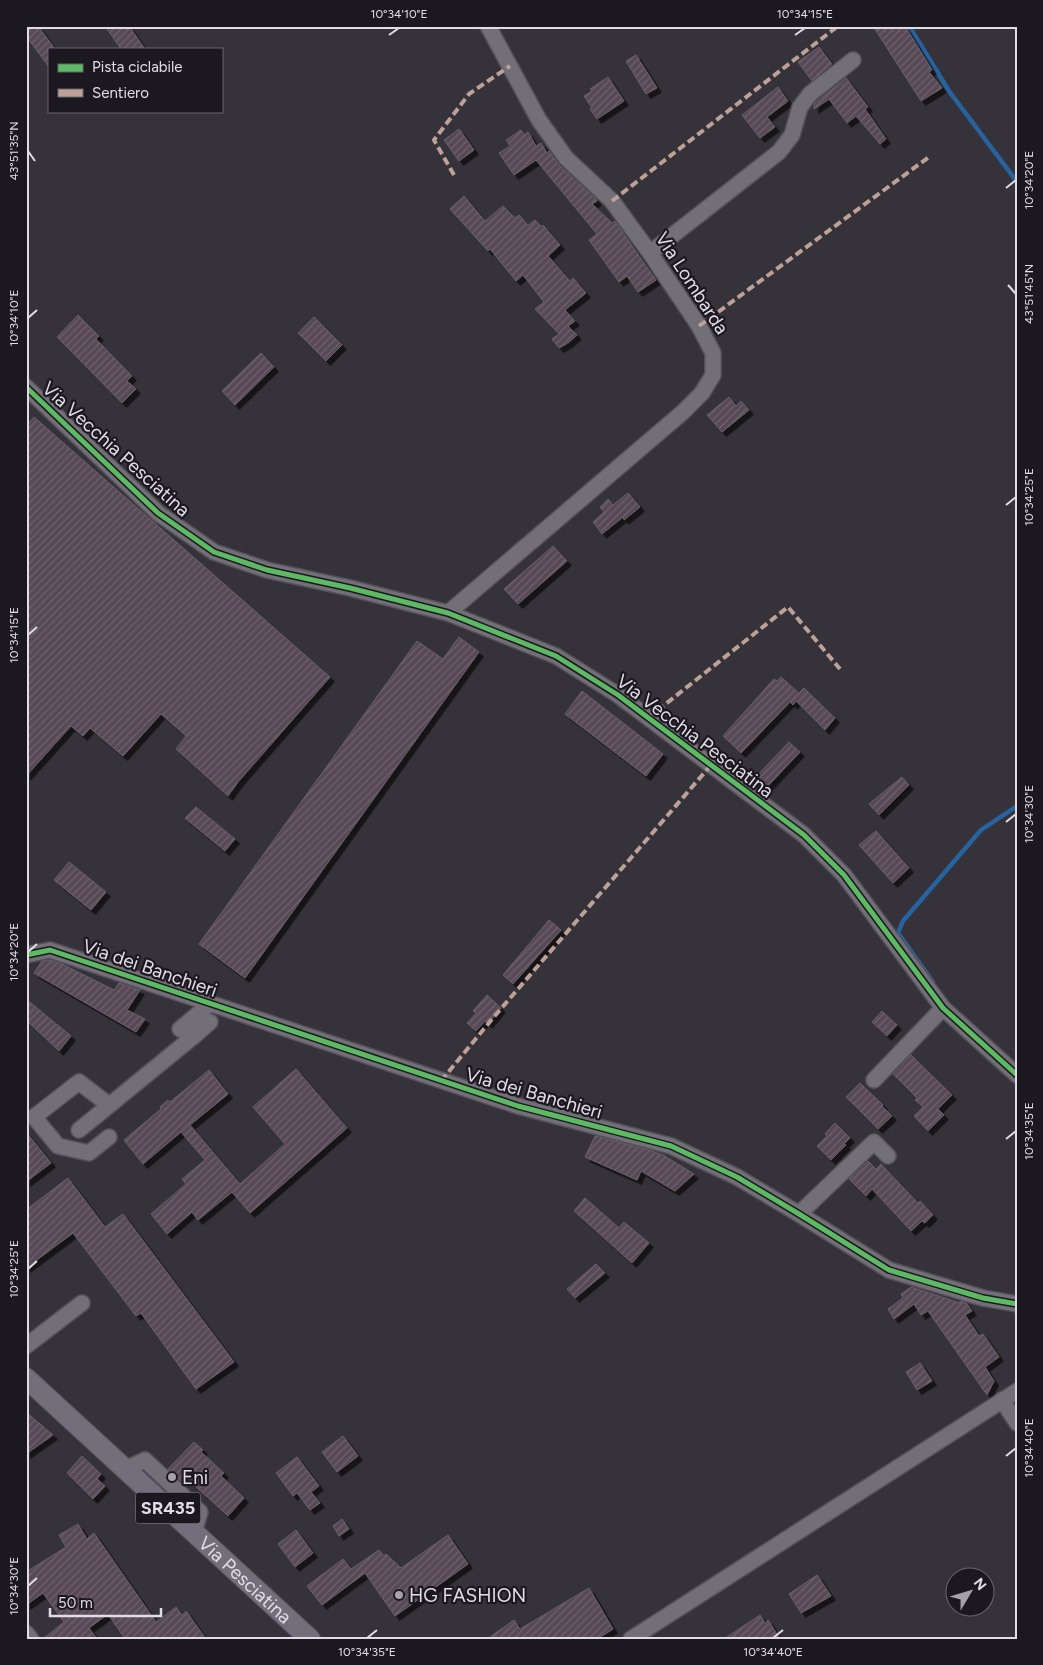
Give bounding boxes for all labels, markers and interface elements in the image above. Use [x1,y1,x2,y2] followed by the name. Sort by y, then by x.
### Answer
[370,7,428,21] text: 10°34'10"E
[777,7,833,21] text: 10°34'15"E
[48,48,222,112] legend
[92,58,183,76] text: Pista ciclabile
[92,84,149,102] text: Sentiero
[7,121,21,181] text: 43°51'35"N
[1022,151,1036,209] text: 10°34'20"E
[650,228,734,338] street label: Via Lombarda
[1022,264,1036,324] text: 43°51'45"N
[7,289,21,347] text: 10°34'10"E
[37,377,195,521] street label: Via Vecchia Pesciatina
[1022,468,1036,526] text: 10°34'25"E
[7,607,21,663] text: 10°34'15"E
[612,669,778,803] street label: Via Vecchia Pesciatina
[1022,785,1036,843] text: 10°34'30"E
[7,923,21,981] text: 10°34'20"E
[80,934,220,1002] street label: Via dei Banchieri
[463,1063,605,1123] street label: Via dei Banchieri
[1022,1102,1036,1160] text: 10°34'35"E
[7,1240,21,1298] text: 10°34'25"E
[1022,1418,1036,1478] text: 10°34'40"E
[182,1466,208,1489] place label: Eni
[166,1471,178,1483] marker: Eni
[136,1492,200,1524] road number: SR435
[194,1531,297,1628] street label: Via Pesciatina
[7,1557,21,1615] text: 10°34'30"E
[946,1568,996,1618] north arrow
[970,1575,990,1594] text: N
[409,1584,526,1607] place label: HG FASHION
[50,1585,161,1617] scale bar
[393,1589,405,1601] marker: HG FASHION
[58,1594,93,1612] text: 50 m
[338,1645,396,1659] text: 10°34'35"E
[743,1645,803,1659] text: 10°34'40"E

